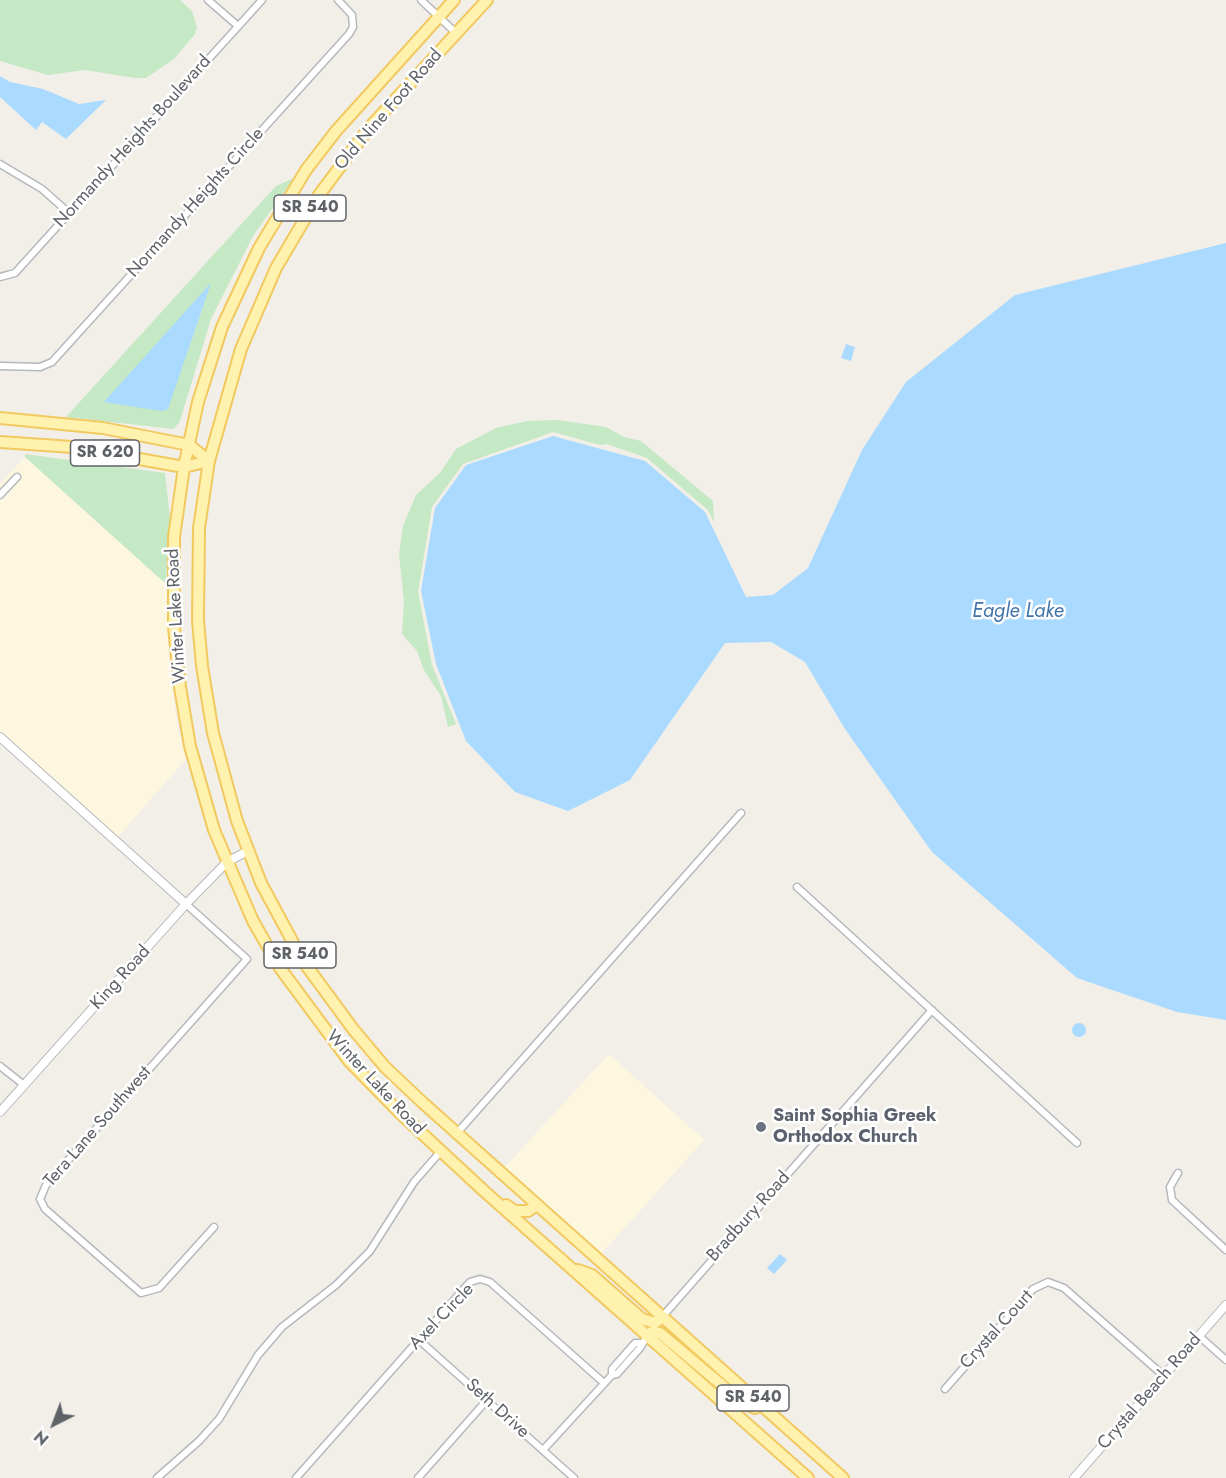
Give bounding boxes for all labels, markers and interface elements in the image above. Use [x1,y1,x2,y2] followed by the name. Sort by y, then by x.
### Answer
[331,45,447,175] street label: Old Nine Foot Road
[50,51,216,233] street label: Normandy Heights Boulevard
[123,124,269,282] street label: Normandy Heights Circle
[274,195,346,221] road number: SR 540
[70,440,140,466] road number: SR 620
[163,548,191,684] street label: Winter Lake Road
[972,600,1064,624] water label: Eagle Lake
[87,941,155,1015] street label: King Road
[264,942,336,968] road number: SR 540
[321,1026,429,1140] street label: Winter Lake Road
[40,1062,156,1192] street label: Tera Lane Southwest
[773,1106,936,1148] place label: Saint Sophia Greek Orthodox Church
[754,1120,768,1134] marker: Saint Sophia Greek Orthodox Church
[703,1168,795,1266] street label: Bradbury Road
[405,1279,479,1355] street label: Axel Circle
[956,1286,1038,1374] street label: Crystal Court
[1094,1329,1206,1455] street label: Crystal Beach Road
[461,1375,533,1443] street label: Seth Drive
[717,1385,789,1411] road number: SR 540
[24,1394,84,1454] north arrow
[29,1425,54,1451] text: N

